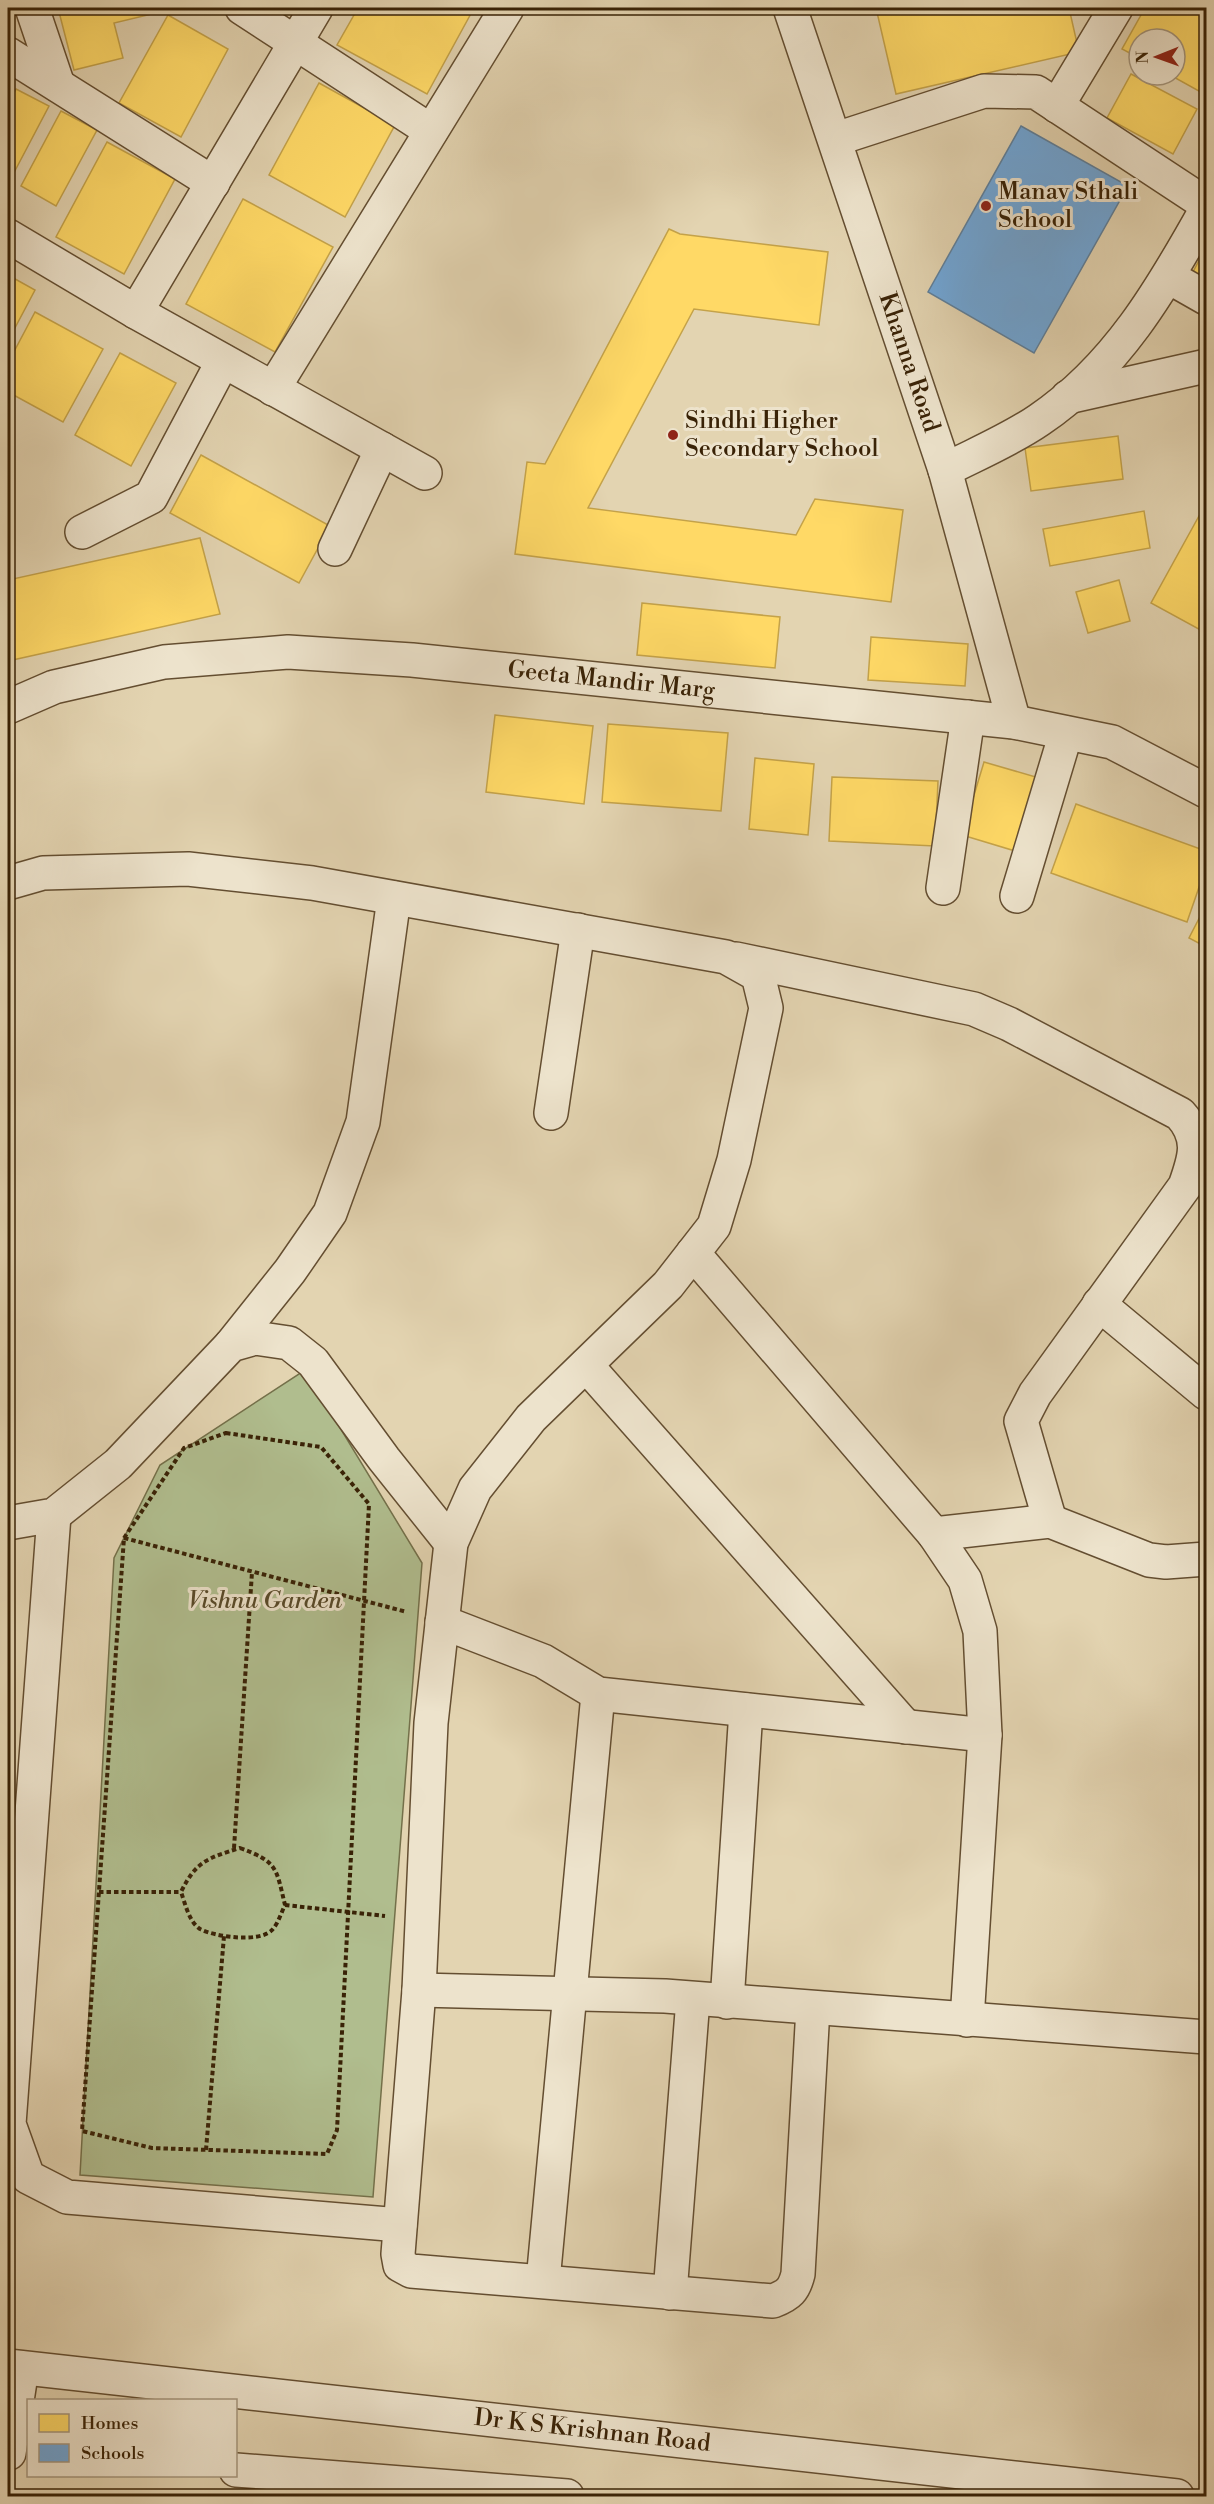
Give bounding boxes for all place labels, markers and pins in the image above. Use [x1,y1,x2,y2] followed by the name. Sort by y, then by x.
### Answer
[998,177,1139,235] place label: Manav Sthali School
[979,199,993,213] marker: Manav Sthali School
[685,406,879,464] place label: Sindhi Higher Secondary School
[666,428,680,442] marker: Sindhi Higher Secondary School

